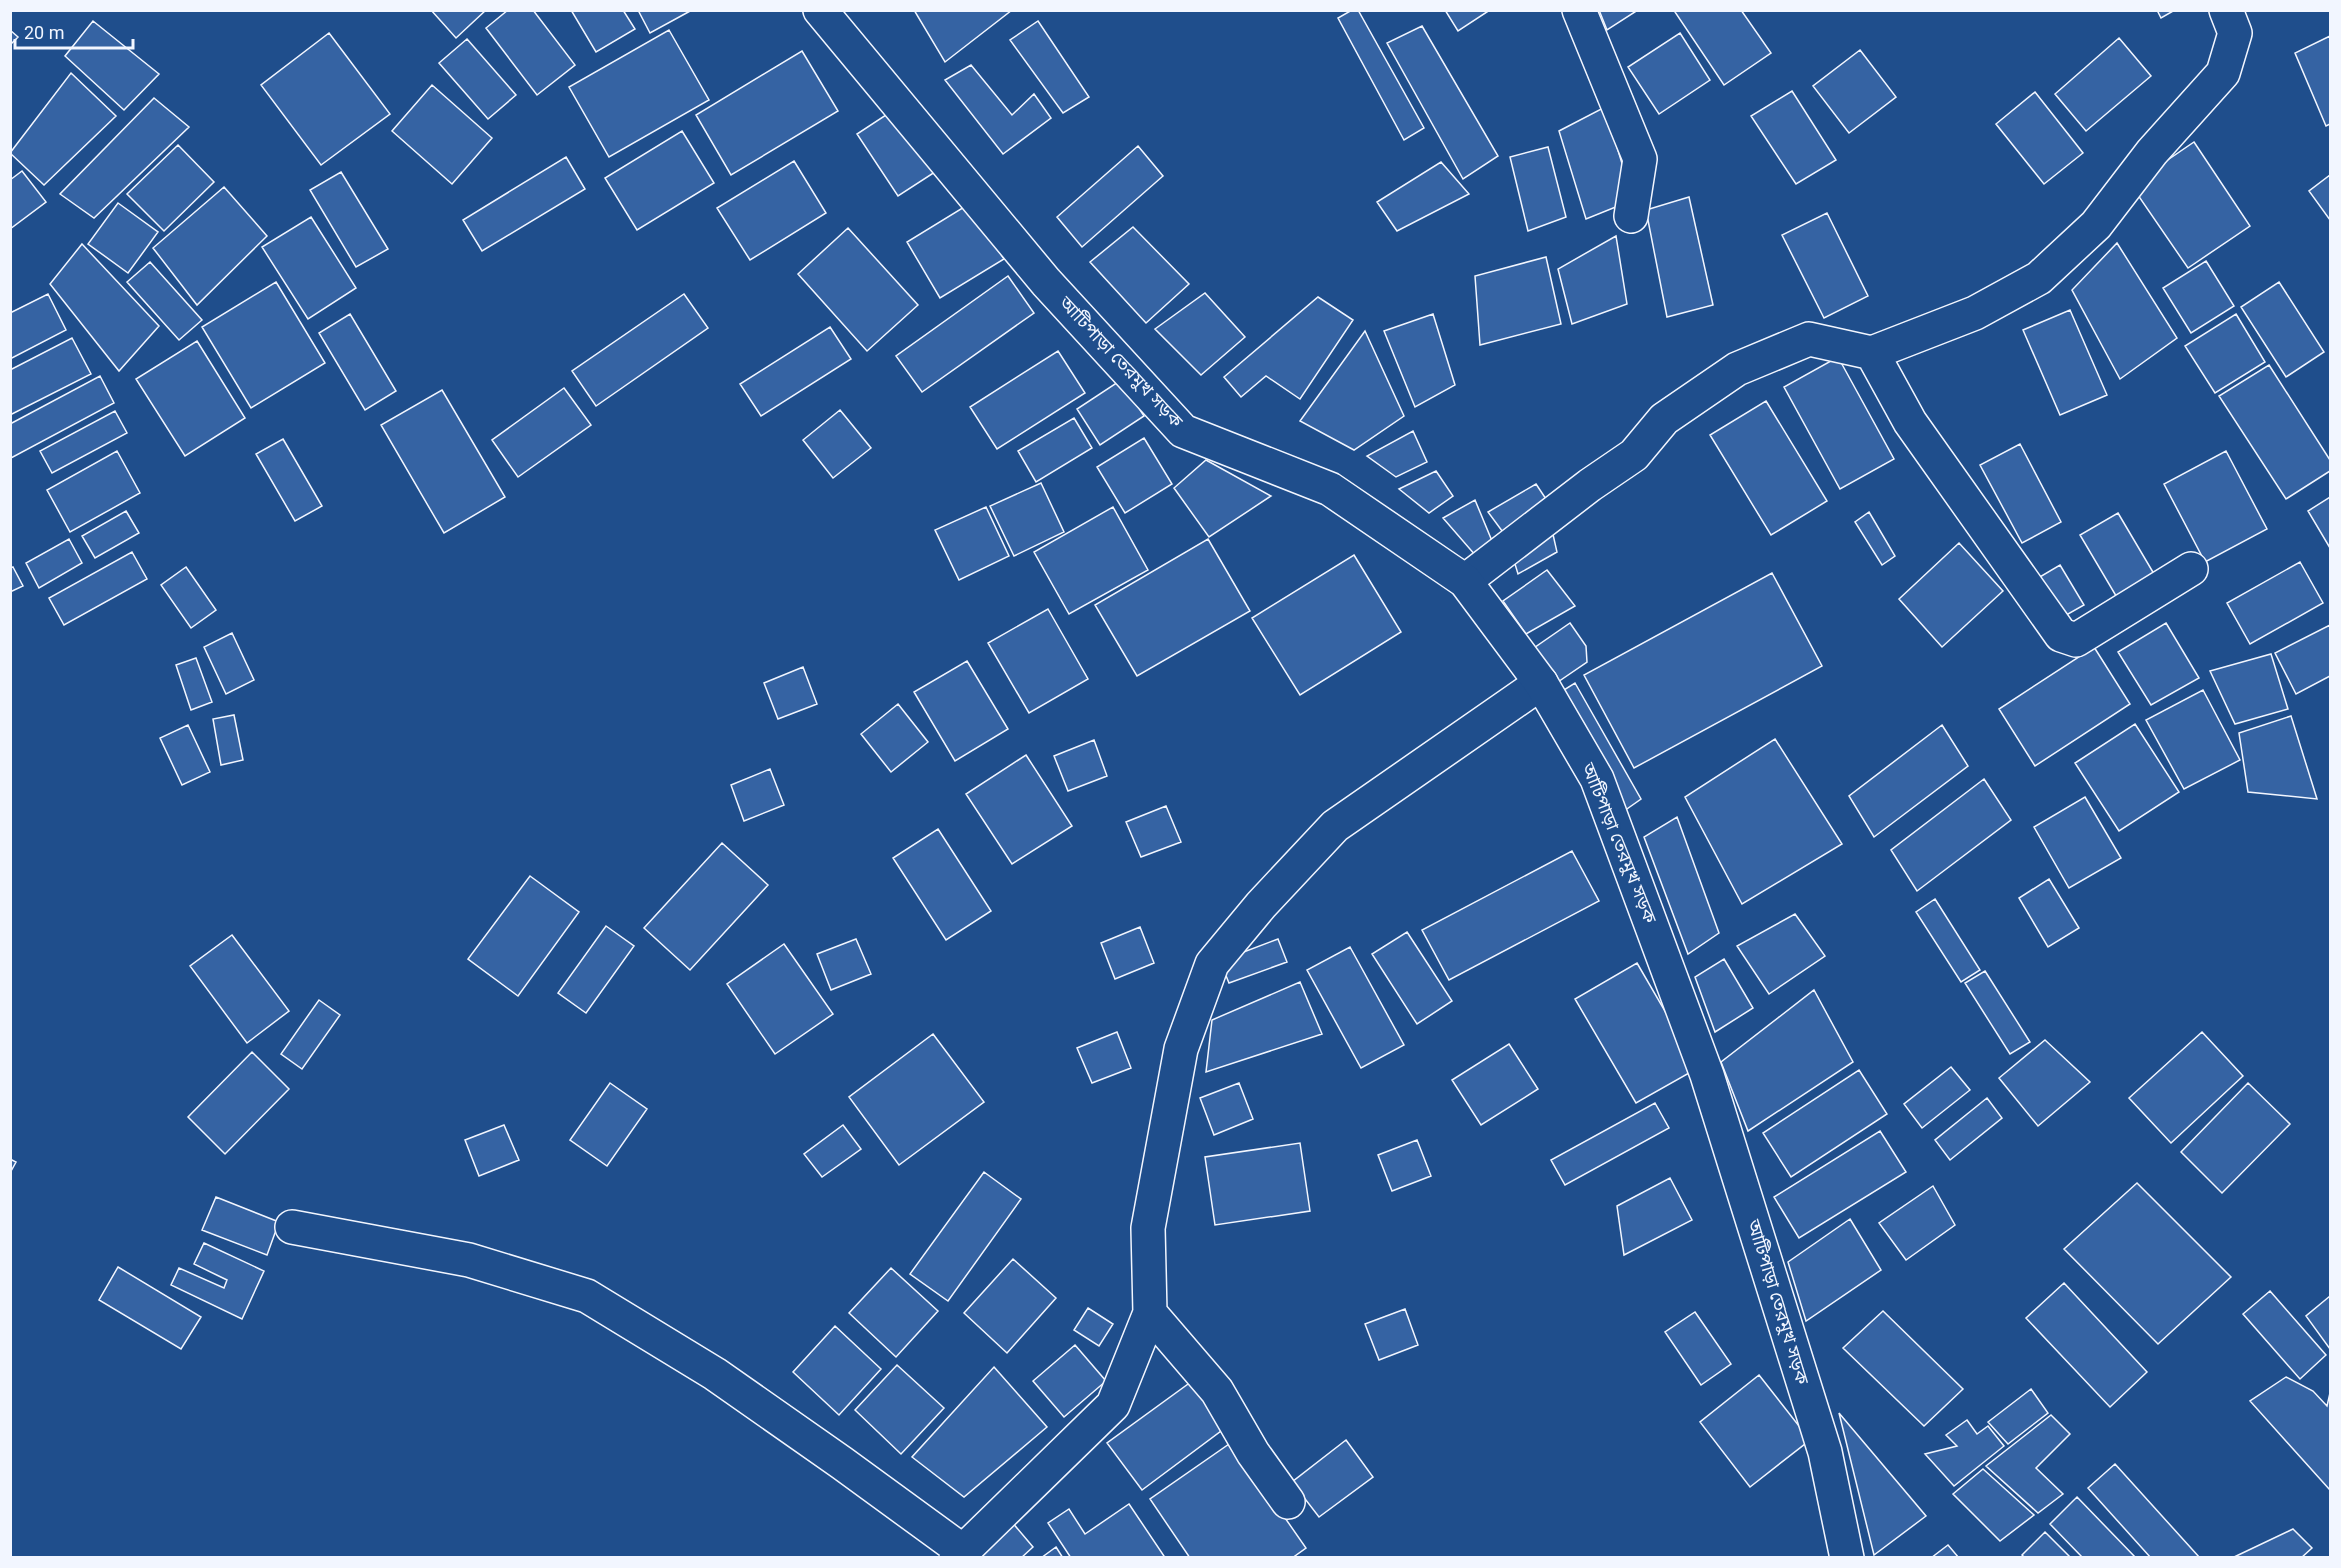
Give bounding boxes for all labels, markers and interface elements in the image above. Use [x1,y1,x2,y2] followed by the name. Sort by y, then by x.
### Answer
[15,12,134,50] scale bar
[24,22,64,43] text: 20 m
[1054,291,1188,432] street label: আটিপাড়া তেরমুখ সড়ক
[1576,759,1661,927] street label: আটিপাড়া তেরমুখ সড়ক
[1742,1216,1814,1387] street label: আটিপাড়া তেরমুখ সড়ক

